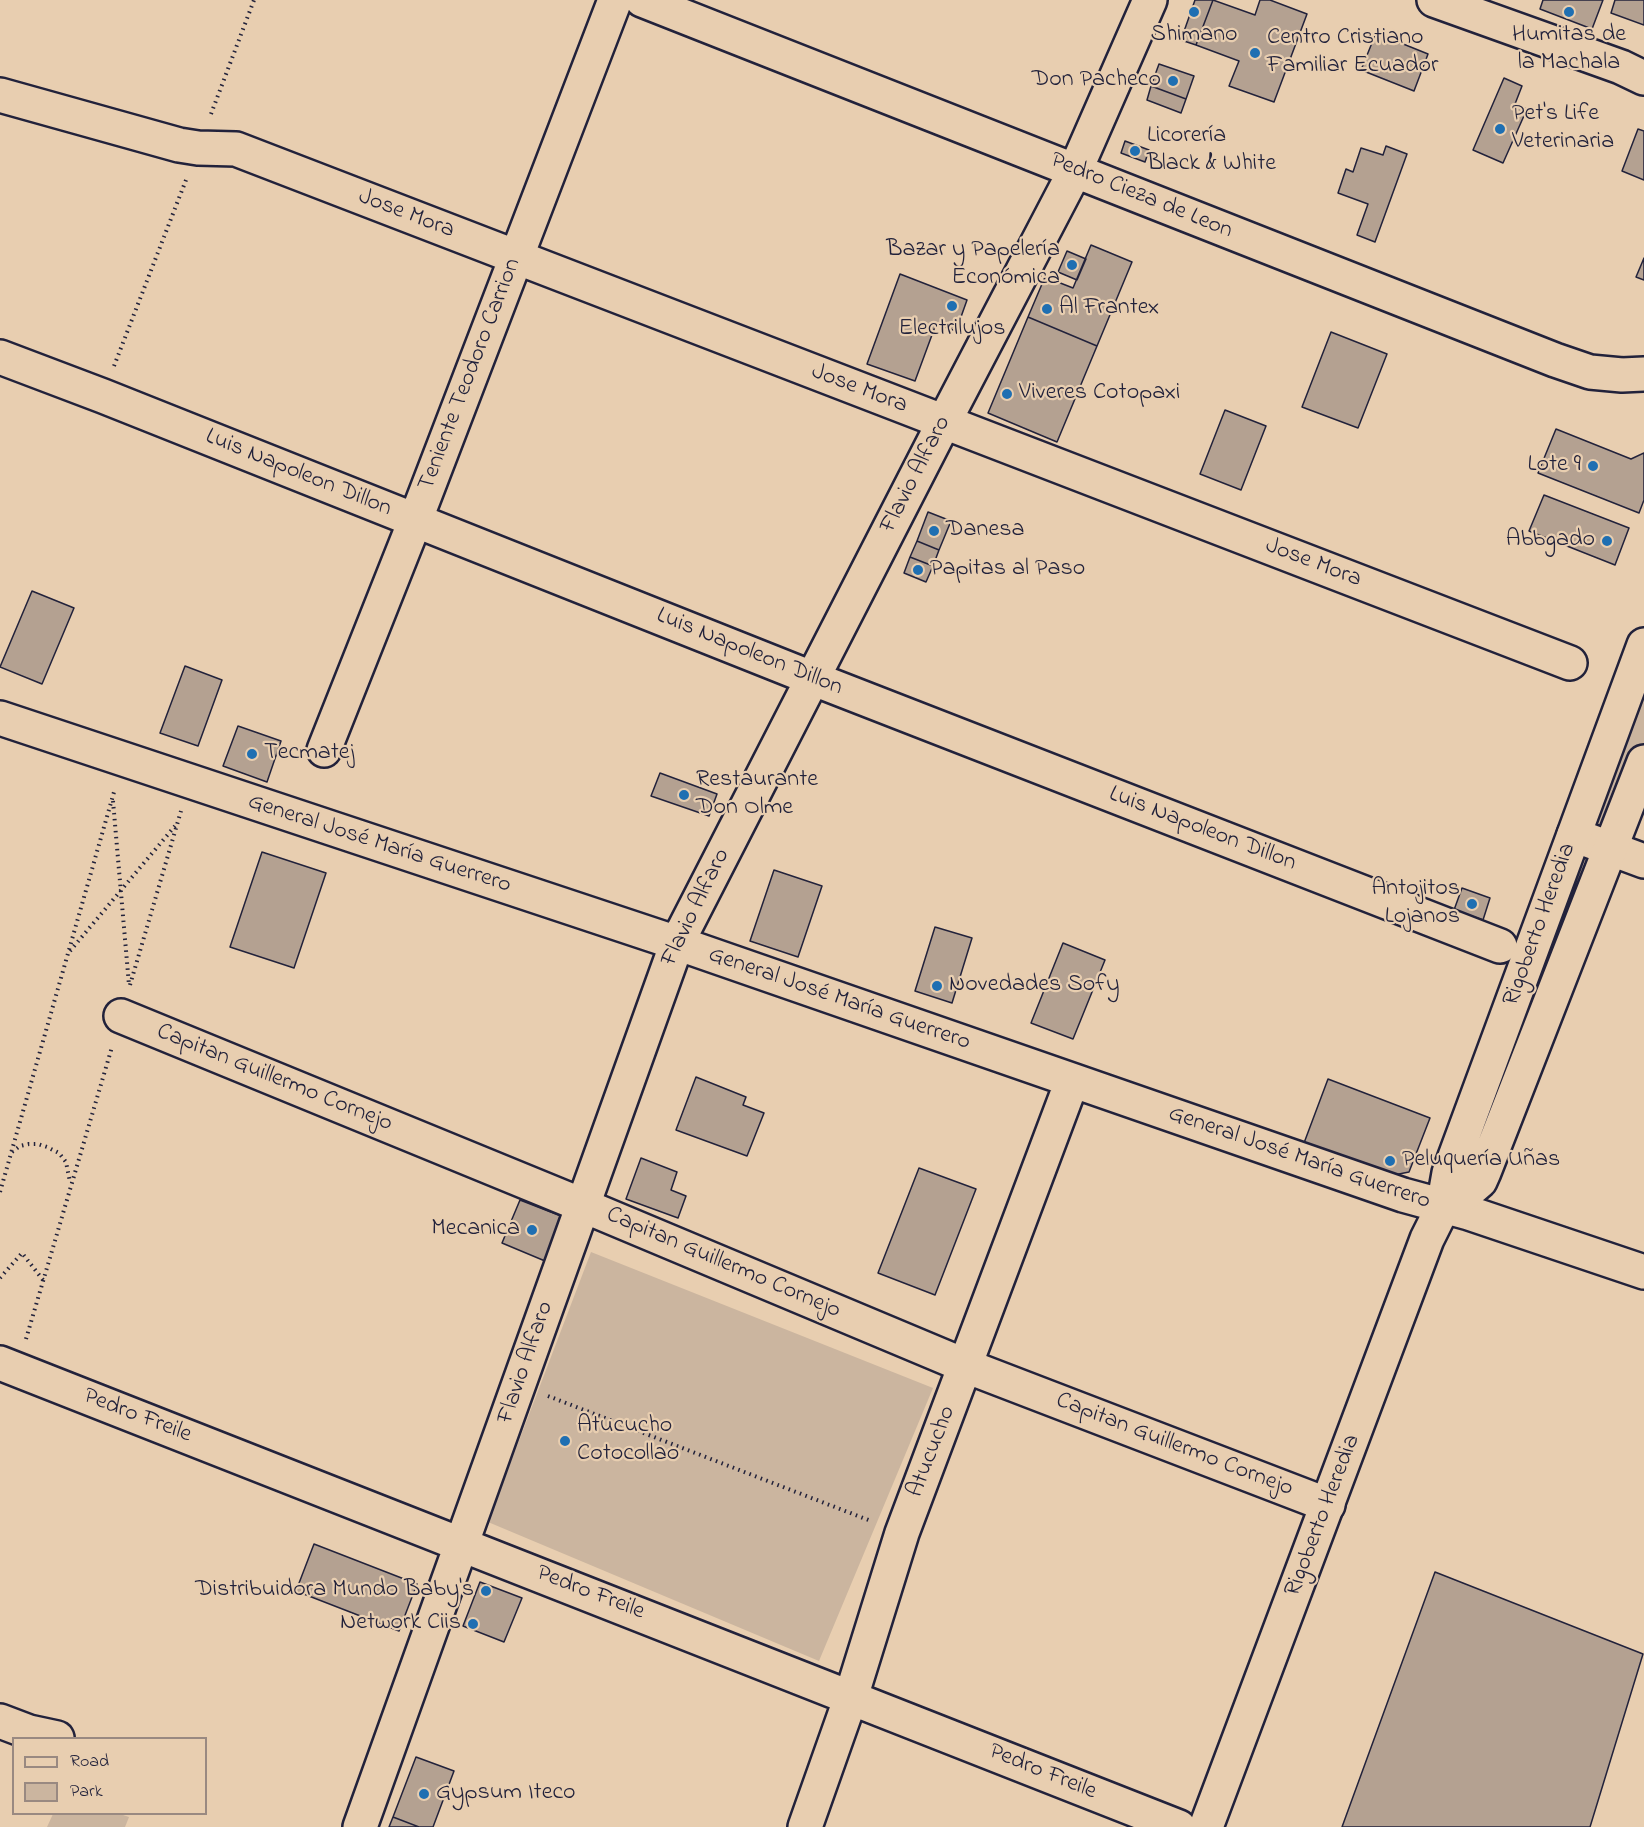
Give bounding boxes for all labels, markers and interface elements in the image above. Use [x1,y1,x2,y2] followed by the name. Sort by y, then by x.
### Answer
[1187,5,1201,19] marker: Shimano
[1562,5,1576,19] marker: Humitas de la Machala
[1150,22,1238,50] place label: Shimano
[1512,22,1626,78] place label: Humitas de la Machala
[1267,25,1438,81] place label: Centro Cristiano Familiar Ecuador
[1248,46,1262,60] marker: Centro Cristiano Familiar Ecuador
[1032,67,1161,95] place label: Don Pacheco
[1166,74,1180,88] marker: Don Pacheco
[1512,101,1614,157] place label: Pet's Life Veterinaria
[1493,122,1507,136] marker: Pet's Life Veterinaria
[1147,123,1276,179] place label: Licorería Black & White
[1128,144,1142,158] marker: Licorería Black & White
[1046,147,1236,247] street label: Pedro Cieza de Leon
[354,184,458,246] street label: Jose Mora
[886,237,1060,293] place label: Bazar y Papelería Económica
[413,255,529,495] street label: Teniente Teodoro Carrion
[1065,258,1079,272] marker: Bazar y Papelería Económica
[1059,295,1159,323] place label: Al Frantex
[945,299,959,313] marker: Electrilujos
[1040,302,1054,316] marker: Al Frantex
[899,316,1005,344] place label: Electrilujos
[807,359,911,421] street label: Jose Mora
[1019,380,1180,408] place label: Viveres Cotopaxi
[1000,387,1014,401] marker: Viveres Cotopaxi
[875,412,959,538] street label: Flavio Alfaro
[201,423,395,525] street label: Luis Napoleon Dillon
[1528,452,1581,480] place label: Lote 9
[1586,459,1600,473] marker: Lote 9
[946,517,1024,545] place label: Danesa
[927,524,941,538] marker: Danesa
[1506,527,1595,555] place label: Abbgado
[1261,533,1365,595] street label: Jose Mora
[1600,534,1614,548] marker: Abbgado
[930,556,1085,584] place label: Papitas al Paso
[911,563,925,577] marker: Papitas al Paso
[652,602,846,704] street label: Luis Napoleon Dillon
[264,740,354,768] place label: Tecmatej
[245,747,259,761] marker: Tecmatej
[696,767,818,823] place label: Restaurante Don Olme
[1104,781,1300,879] street label: Luis Napoleon Dillon
[677,788,691,802] marker: Restaurante Don Olme
[244,789,514,901] street label: General José María Guerrero
[1498,840,1584,1010] street label: Rigoberto Heredia
[656,844,738,972] street label: Flavio Alfaro
[1371,876,1460,932] place label: Antojitos Lojanos
[1465,897,1479,911] marker: Antojitos Lojanos
[704,942,974,1058] street label: General José María Guerrero
[949,972,1120,1000] place label: Novedades Sofy
[930,979,944,993] marker: Novedades Sofy
[152,1019,396,1139] street label: Capitan Guillermo Cornejo
[1164,1101,1434,1217] street label: General José María Guerrero
[1402,1147,1560,1175] place label: Peluquería Uñas
[1383,1154,1397,1168] marker: Peluquería Uñas
[602,1202,844,1326] street label: Capitan Guillermo Cornejo
[431,1216,520,1244] place label: Mecanica
[525,1223,539,1237] marker: Mecanica
[493,1298,561,1428] street label: Flavio Alfaro
[79,1383,195,1451] street label: Pedro Freile
[1051,1387,1297,1505] street label: Capitan Guillermo Cornejo
[902,1402,964,1502] street label: Atucucho
[577,1413,679,1469] place label: Atucucho Cotocollao
[1280,1431,1368,1601] street label: Rigoberto Heredia
[558,1434,572,1448] marker: Atucucho Cotocollao
[532,1560,648,1628] street label: Pedro Freile
[195,1577,474,1605] place label: Distribuidora Mundo Baby's
[479,1584,493,1598] marker: Distribuidora Mundo Baby's
[340,1610,461,1638] place label: Network Ciis
[466,1617,480,1631] marker: Network Ciis
[12,1737,207,1815] legend
[984,1738,1100,1808] street label: Pedro Freile
[70,1749,109,1775] text: Road
[70,1779,103,1805] text: Park
[436,1780,576,1808] place label: Gypsum Iteco
[417,1787,431,1801] marker: Gypsum Iteco

